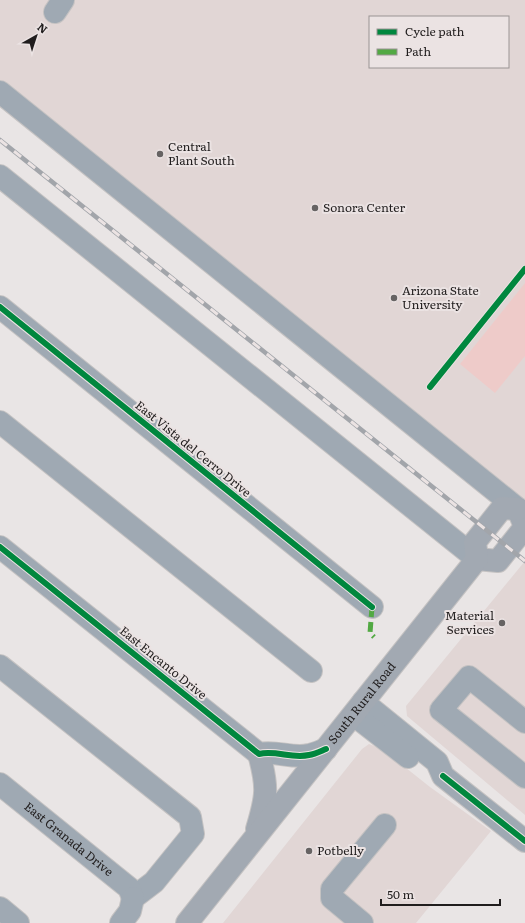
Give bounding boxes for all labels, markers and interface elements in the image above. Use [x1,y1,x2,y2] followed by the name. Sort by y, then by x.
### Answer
[16,16,56,56] north arrow
[369,16,509,68] legend
[34,18,52,37] text: N
[405,22,465,40] text: Cycle path
[405,42,431,60] text: Path
[168,137,235,169] place label: Central Plant South
[155,149,165,159] marker: Central Plant South
[323,198,405,216] place label: Sonora Center
[310,203,320,213] marker: Sonora Center
[402,281,479,313] place label: Arizona State University
[389,293,399,303] marker: Arizona State University
[132,396,255,501] street label: East Vista del Cerro Drive
[445,606,495,638] place label: Material Services
[497,618,507,628] marker: Material Services
[116,621,211,703] street label: East Encanto Drive
[323,657,400,747] street label: South Rural Road
[21,797,118,880] street label: East Granada Drive
[317,841,364,859] place label: Potbelly
[304,846,314,856] marker: Potbelly
[381,881,500,907] scale bar
[387,885,414,903] text: 50 m

